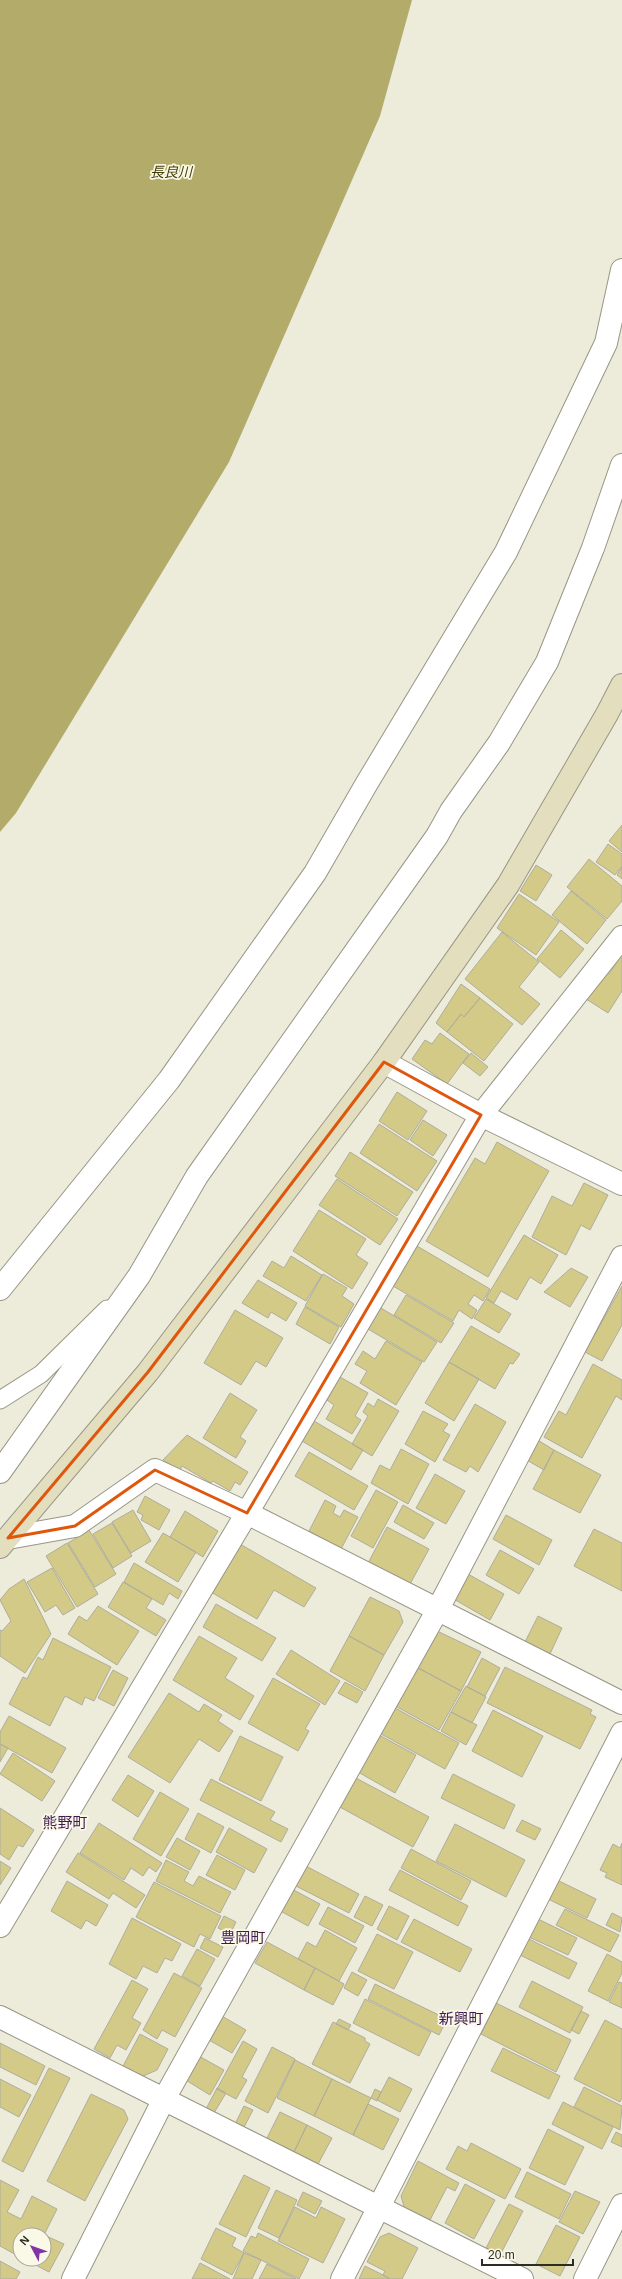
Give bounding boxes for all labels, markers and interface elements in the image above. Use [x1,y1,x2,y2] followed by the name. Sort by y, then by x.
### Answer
[150,164,194,180] water label: 長良川
[42,1814,88,1831] district label: 熊野町
[220,1929,266,1946] district label: 豊岡町
[438,2010,484,2027] district label: 新興町
[12,2227,52,2267] north arrow
[17,2233,32,2247] text: N
[482,2241,573,2267] scale bar
[488,2248,515,2262] text: 20 m

